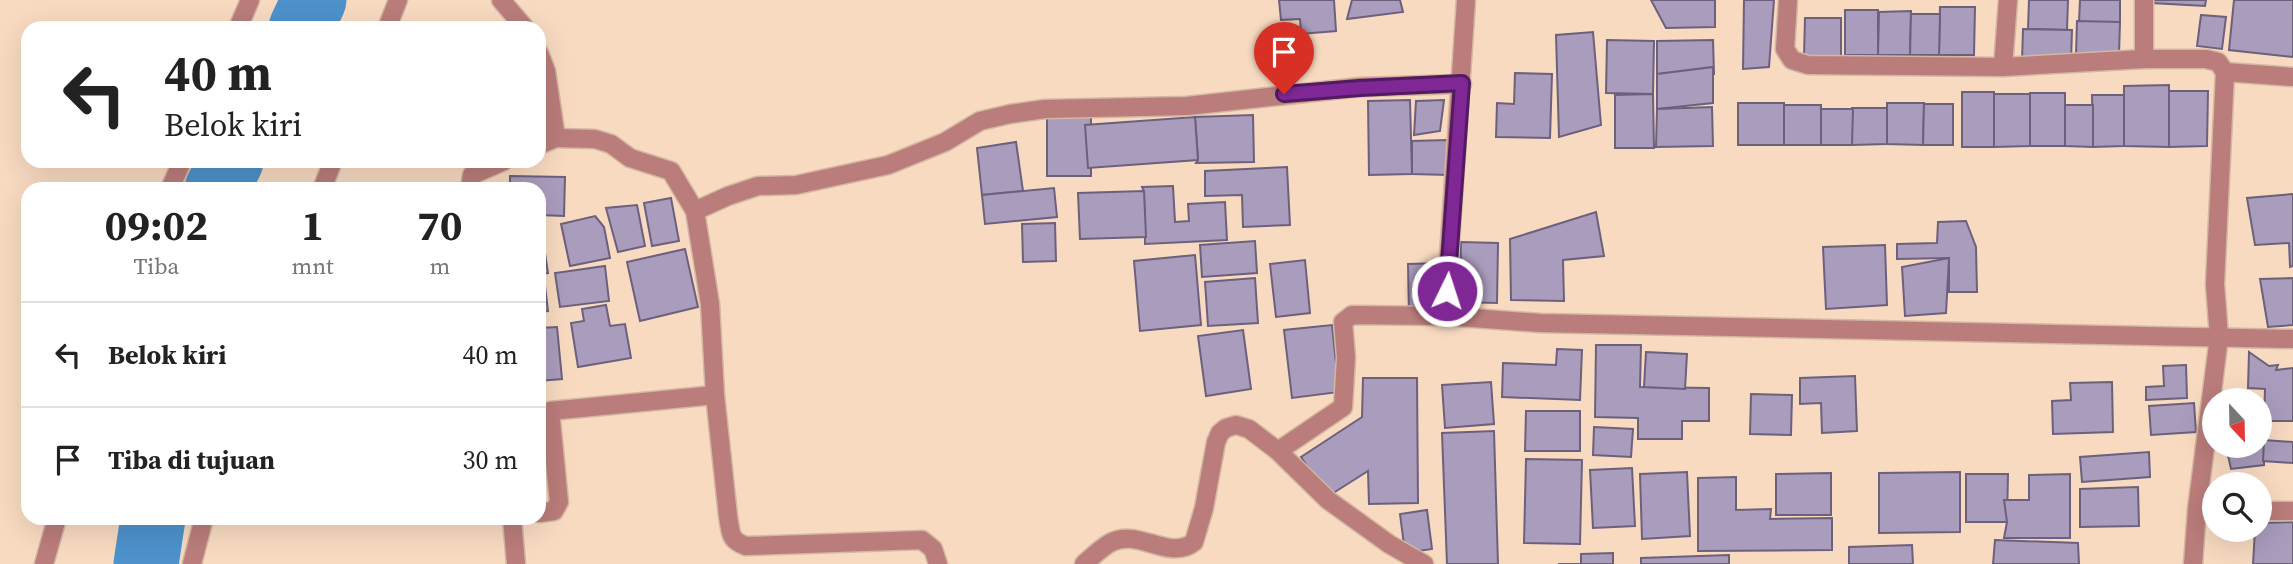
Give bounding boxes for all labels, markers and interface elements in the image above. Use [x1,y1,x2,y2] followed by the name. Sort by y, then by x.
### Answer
[1254,22,1314,94] pin
[1265,33,1303,71] icon: arrive
[164,39,272,106] text: 40 m
[49,49,140,140] icon: left
[164,103,302,147] text: Belok kiri
[104,196,208,254] text: 09:02
[301,196,324,254] text: 1
[417,196,463,254] text: 70
[133,250,179,282] text: Tiba
[292,250,334,282] text: mnt
[429,250,450,282] text: m
[1410,254,1484,328] position arrow
[49,336,87,374] icon: left
[108,337,226,373] text: Belok kiri
[463,337,518,373] text: 40 m
[2202,388,2272,458] north arrow
[2202,388,2272,542] map controls
[49,441,87,479] icon: arrive
[108,442,275,478] text: Tiba di tujuan
[463,442,518,478] text: 30 m
[2202,472,2272,542] button: search

